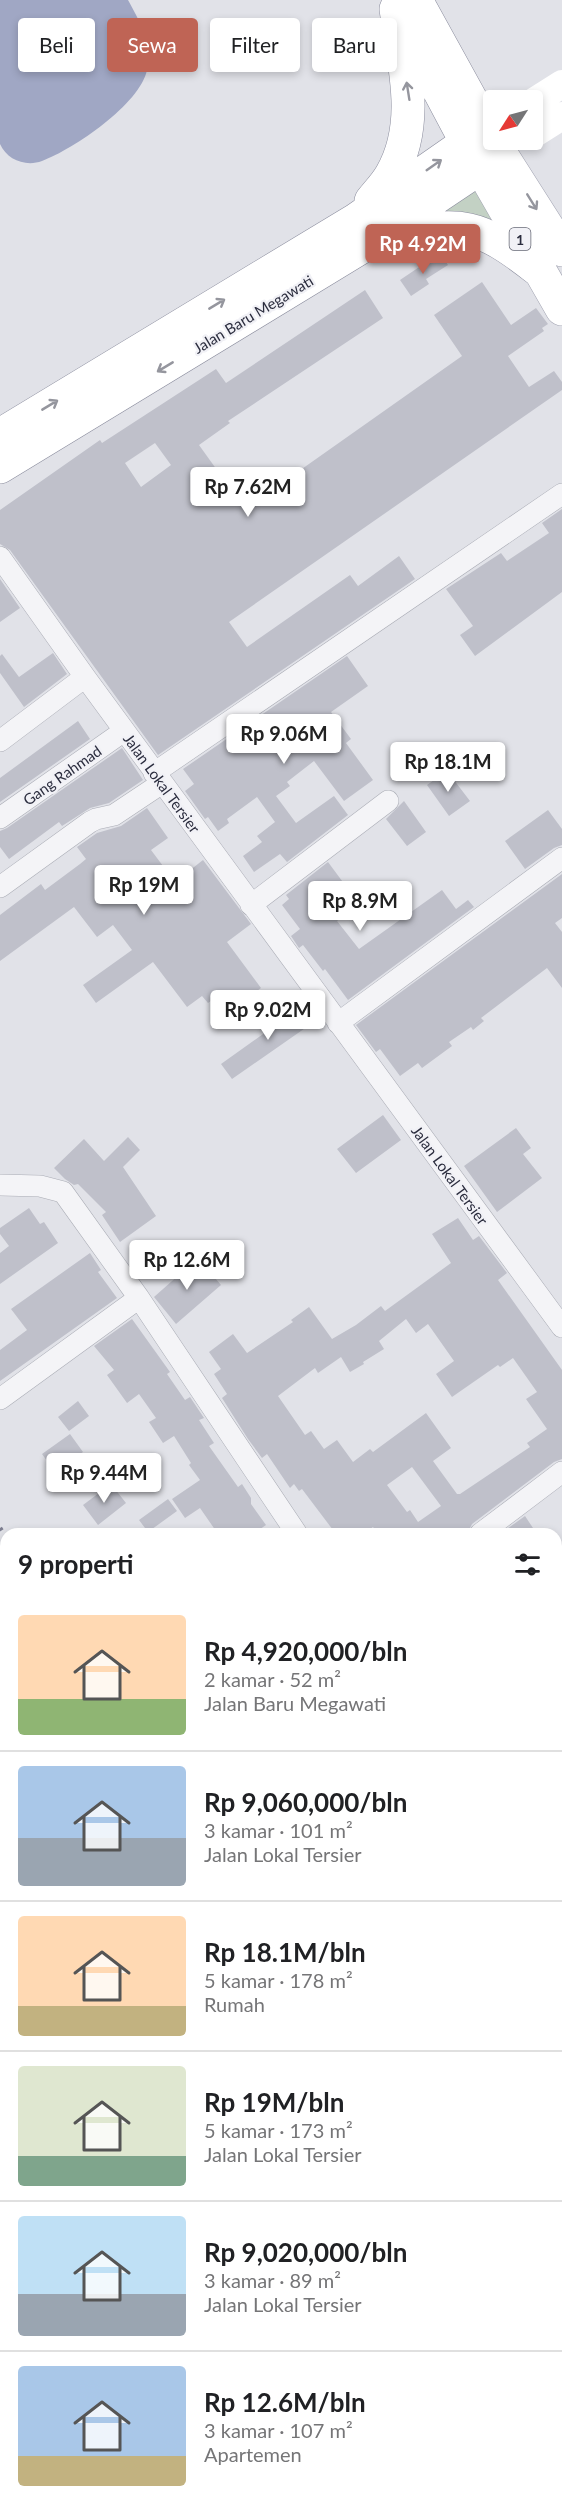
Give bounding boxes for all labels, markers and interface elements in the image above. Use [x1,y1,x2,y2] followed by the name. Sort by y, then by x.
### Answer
[18,18,95,72] chip: Beli
[107,18,198,72] chip: Sewa
[210,18,300,72] chip: Filter
[312,18,397,72] chip: Baru
[403,81,414,101] one-way arrow
[483,90,543,150] north arrow
[483,90,543,150] map controls
[426,159,442,171] one-way arrow
[526,193,538,210] one-way arrow
[361,224,485,275] pin: Rp 4.92M
[510,228,530,250] road number: 1
[379,231,467,255] text: Rp 4.92M
[190,271,316,357] street label: Jalan Baru Megawati
[208,297,225,309] one-way arrow
[157,362,174,374] one-way arrow
[41,398,58,410] one-way arrow
[186,467,310,518] pin: Rp 7.62M
[204,474,292,498] text: Rp 7.62M
[222,714,346,765] pin: Rp 9.06M
[240,721,328,745] text: Rp 9.06M
[120,730,204,837] street label: Jalan Lokal Tersier
[19,741,105,809] street label: Gang Rahmad
[386,742,510,793] pin: Rp 18.1M
[404,749,492,773] text: Rp 18.1M
[95,865,193,916] pin: Rp 19M
[108,872,180,896] text: Rp 19M
[305,881,415,932] pin: Rp 8.9M
[322,888,398,912] text: Rp 8.9M
[206,990,330,1041] pin: Rp 9.02M
[224,997,312,1021] text: Rp 9.02M
[408,1122,492,1229] street label: Jalan Lokal Tersier
[125,1240,249,1291] pin: Rp 12.6M
[143,1247,231,1271] text: Rp 12.6M
[42,1453,166,1504] pin: Rp 9.44M
[60,1460,148,1484] text: Rp 9.44M
[18,1548,134,1580] text: 9 properti
[511,1548,544,1581] icon: filters
[204,1635,407,1667] text: Rp 4,920,000/bln
[66,1639,138,1711] icon: home
[204,1667,341,1691] text: 2 kamar · 52 m²
[204,1691,386,1715] text: Jalan Baru Megawati
[204,1786,407,1818] text: Rp 9,060,000/bln
[66,1790,138,1862] icon: home
[204,1818,353,1842] text: 3 kamar · 101 m²
[204,1842,362,1866] text: Jalan Lokal Tersier
[204,1936,366,1968] text: Rp 18.1M/bln
[66,1940,138,2012] icon: home
[204,1968,353,1992] text: 5 kamar · 178 m²
[204,1992,265,2016] text: Rumah
[204,2086,344,2118] text: Rp 19M/bln
[66,2090,138,2162] icon: home
[204,2118,353,2142] text: 5 kamar · 173 m²
[204,2142,362,2166] text: Jalan Lokal Tersier
[204,2236,407,2268] text: Rp 9,020,000/bln
[66,2240,138,2312] icon: home
[204,2268,341,2292] text: 3 kamar · 89 m²
[204,2292,362,2316] text: Jalan Lokal Tersier
[204,2386,366,2418] text: Rp 12.6M/bln
[66,2390,138,2462] icon: home
[204,2418,353,2442] text: 3 kamar · 107 m²
[204,2442,302,2466] text: Apartemen

